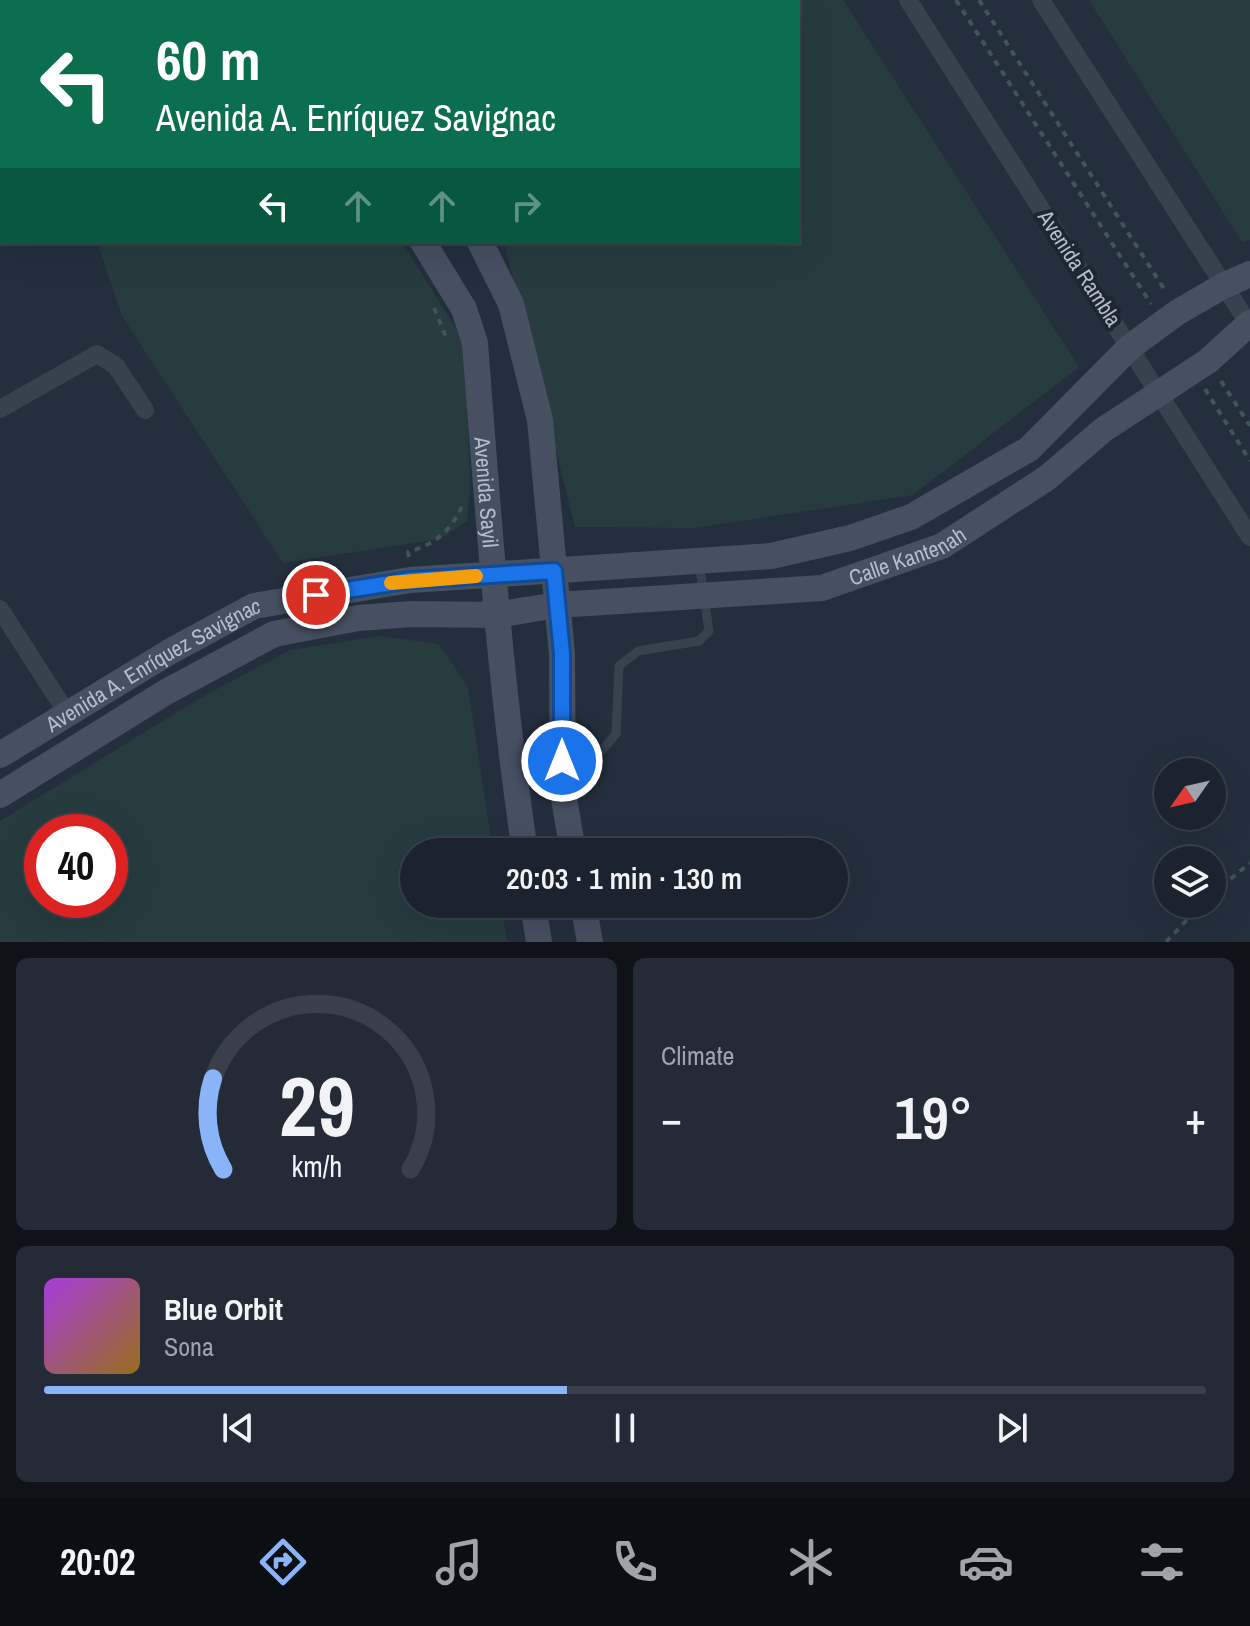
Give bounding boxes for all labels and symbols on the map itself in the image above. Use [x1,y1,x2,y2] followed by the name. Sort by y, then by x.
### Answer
[1031,203,1129,332] street label: Avenida Rambla
[467,435,506,549] street label: Avenida Sayil
[845,519,972,592] street label: Calle Kantenah
[282,561,350,629] pin
[39,590,262,739] street label: Avenida A. Enríquez Savignac
[520,719,604,803] position arrow
[1154,758,1226,830] north arrow
[24,814,128,918] speed limit sign: 40

